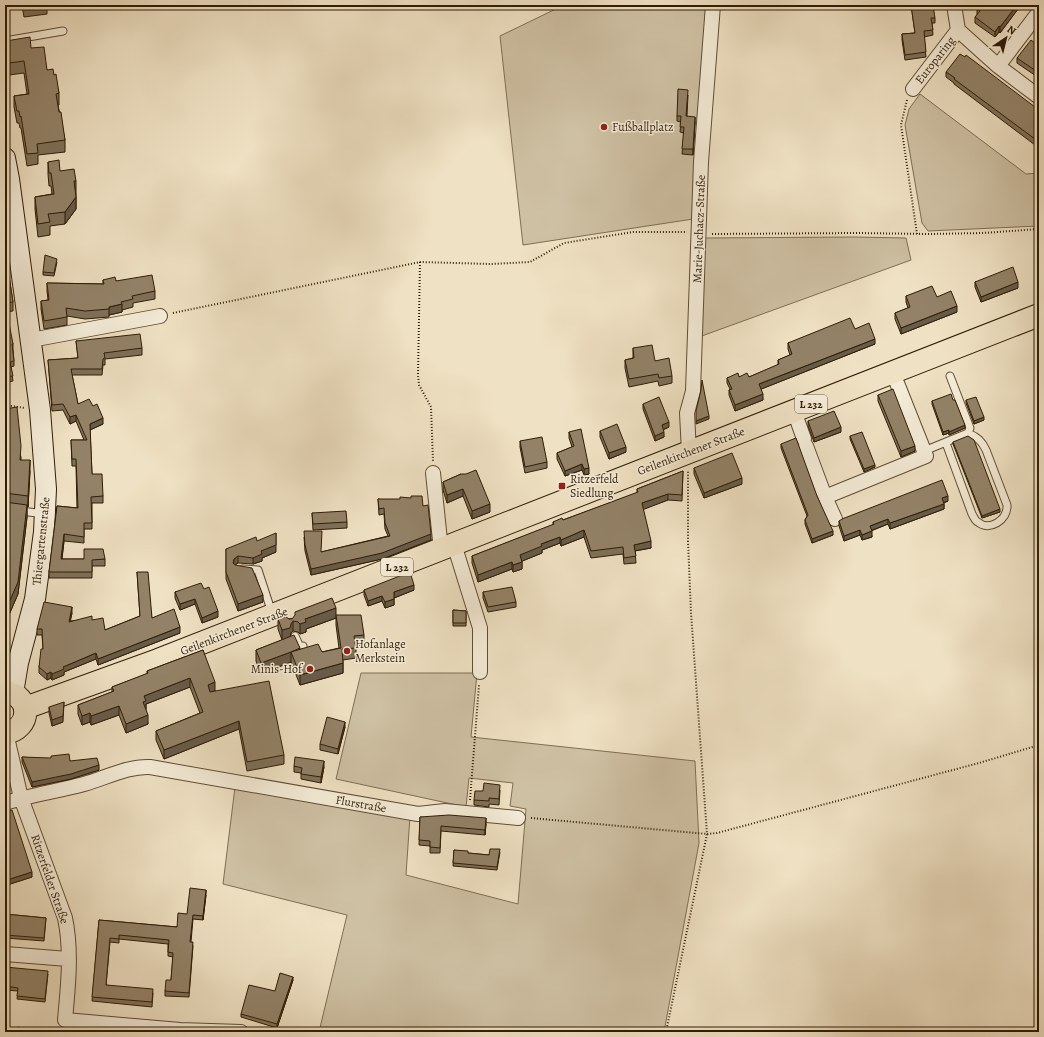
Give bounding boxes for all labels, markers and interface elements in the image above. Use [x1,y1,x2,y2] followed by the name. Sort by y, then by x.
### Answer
[986,18,1026,58] north arrow
[1004,22,1019,39] text: N
[911,33,959,87] street label: Europaring
[612,119,674,135] place label: Fußballplatz
[599,122,609,132] marker: Fußballplatz
[689,175,709,283] street label: Marie-Juchacz-Straße
[795,395,827,413] road number: L 232
[635,423,747,479] street label: Geilenkirchener Straße
[570,471,619,501] place label: Ritzerfeld Siedlung
[557,481,567,491] marker: Ritzerfeld Siedlung
[28,496,54,586] street label: Thiergartenstraße
[381,558,413,576] road number: L 232
[178,603,290,659] street label: Geilenkirchener Straße
[355,636,406,666] place label: Hofanlage Merkstein
[342,646,352,656] marker: Hofanlage Merkstein
[251,661,304,677] place label: Minis-Hof
[305,664,315,674] marker: Minis-Hof
[334,792,388,816] street label: Flurstraße
[27,832,73,926] street label: Ritzerfelder Straße

